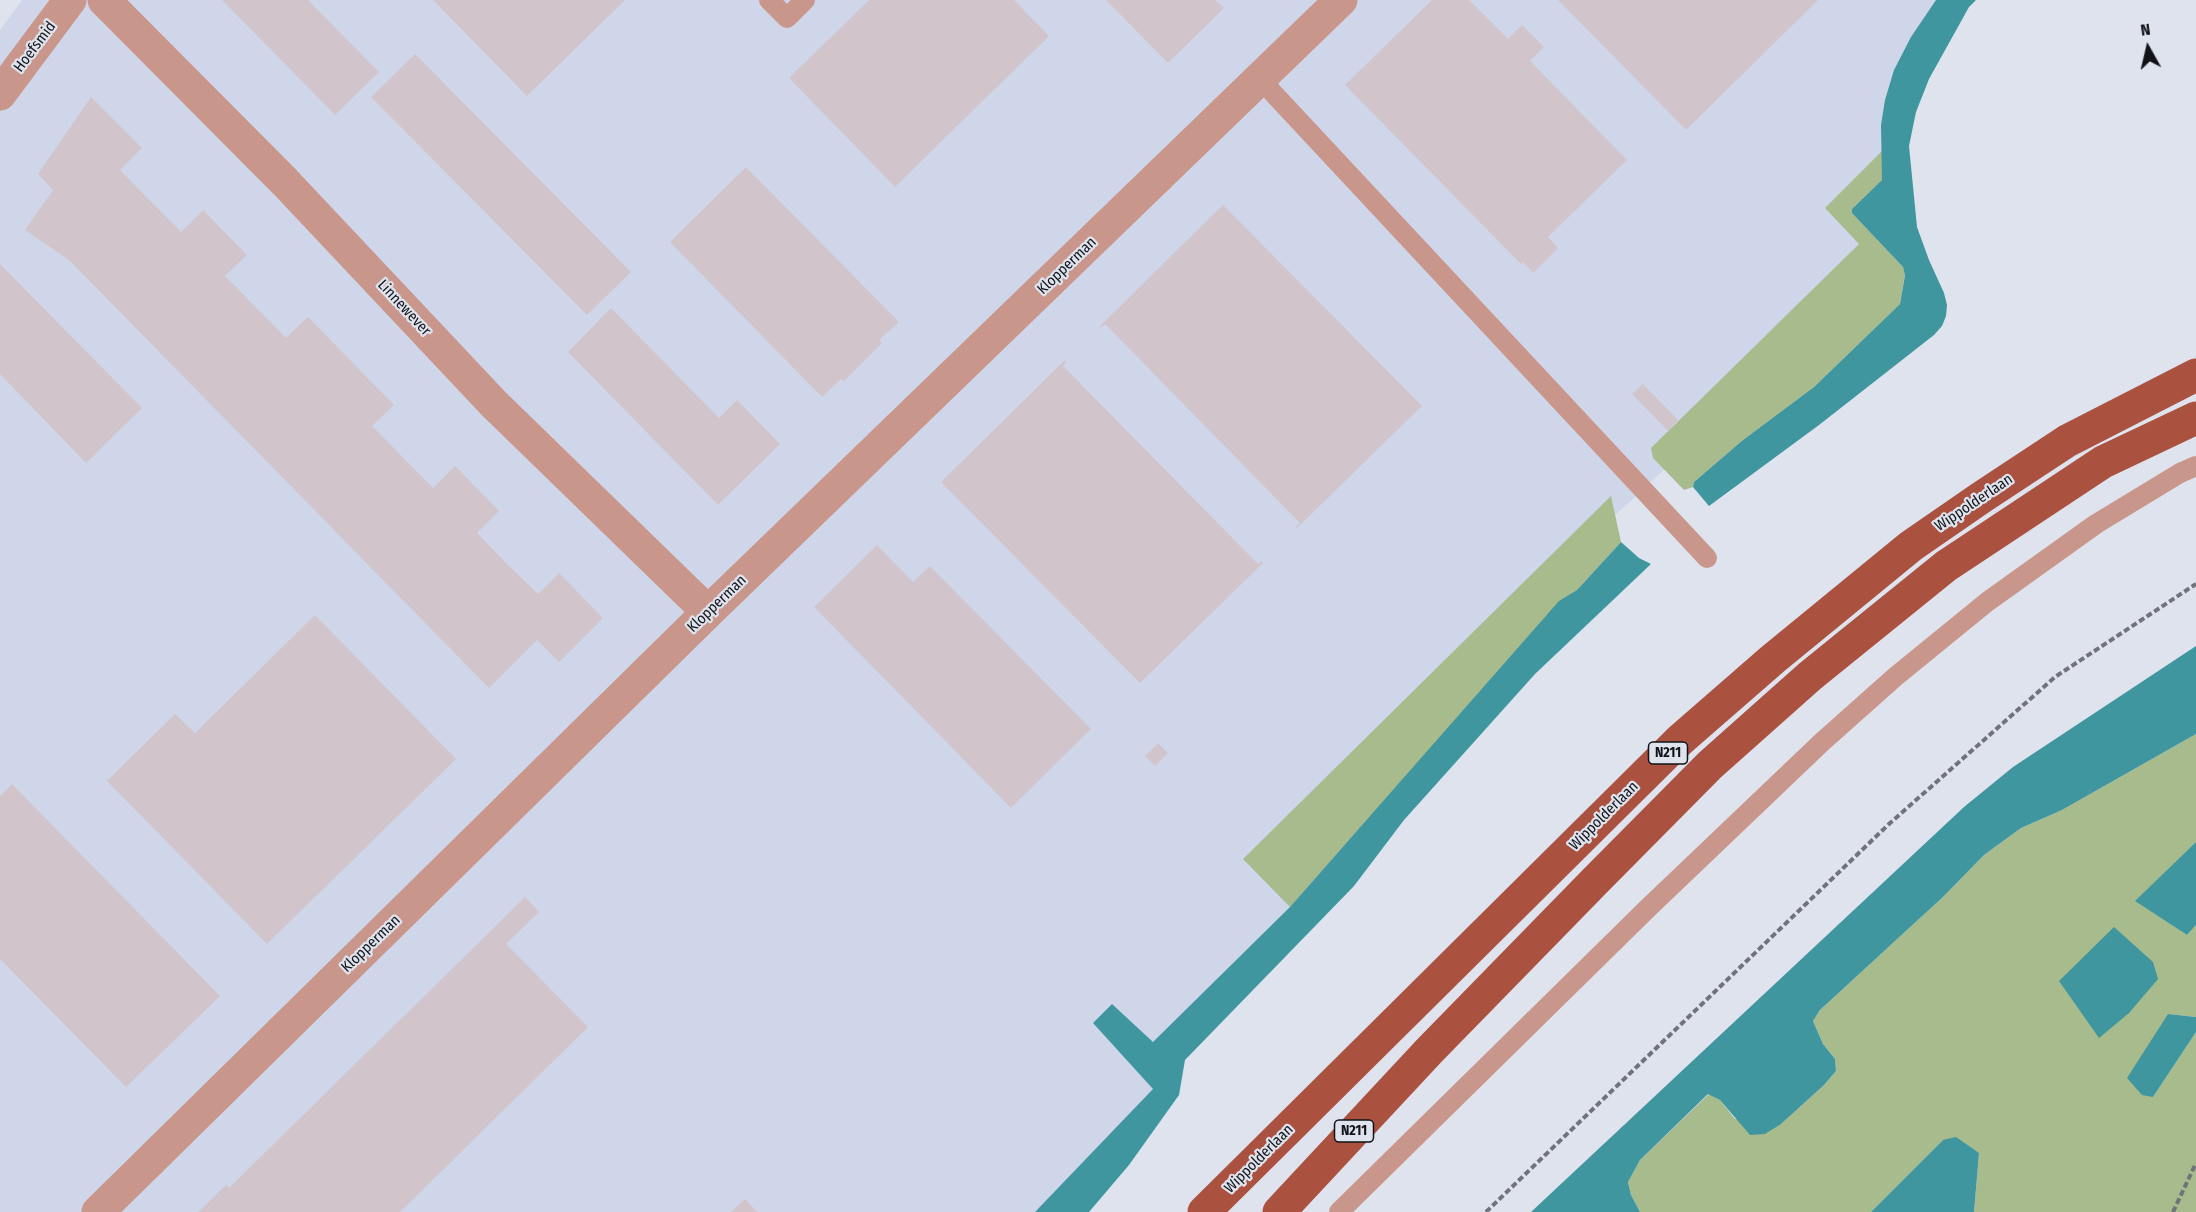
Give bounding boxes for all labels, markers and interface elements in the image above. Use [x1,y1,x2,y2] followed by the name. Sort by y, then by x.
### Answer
[10,18,60,76] street label: Hoefsmid
[2118,18,2178,78] north arrow
[2139,20,2151,40] text: N
[1034,233,1100,299] street label: Klopperman
[374,276,434,340] street label: Linnewever
[1932,470,2016,536] street label: Wippolderlaan
[684,571,750,637] street label: Klopperman
[1648,742,1688,764] road number: N211
[1566,778,1642,854] street label: Wippolderlaan
[338,911,404,977] street label: Klopperman
[1334,1120,1374,1142] road number: N211
[1221,1121,1297,1197] street label: Wippolderlaan

